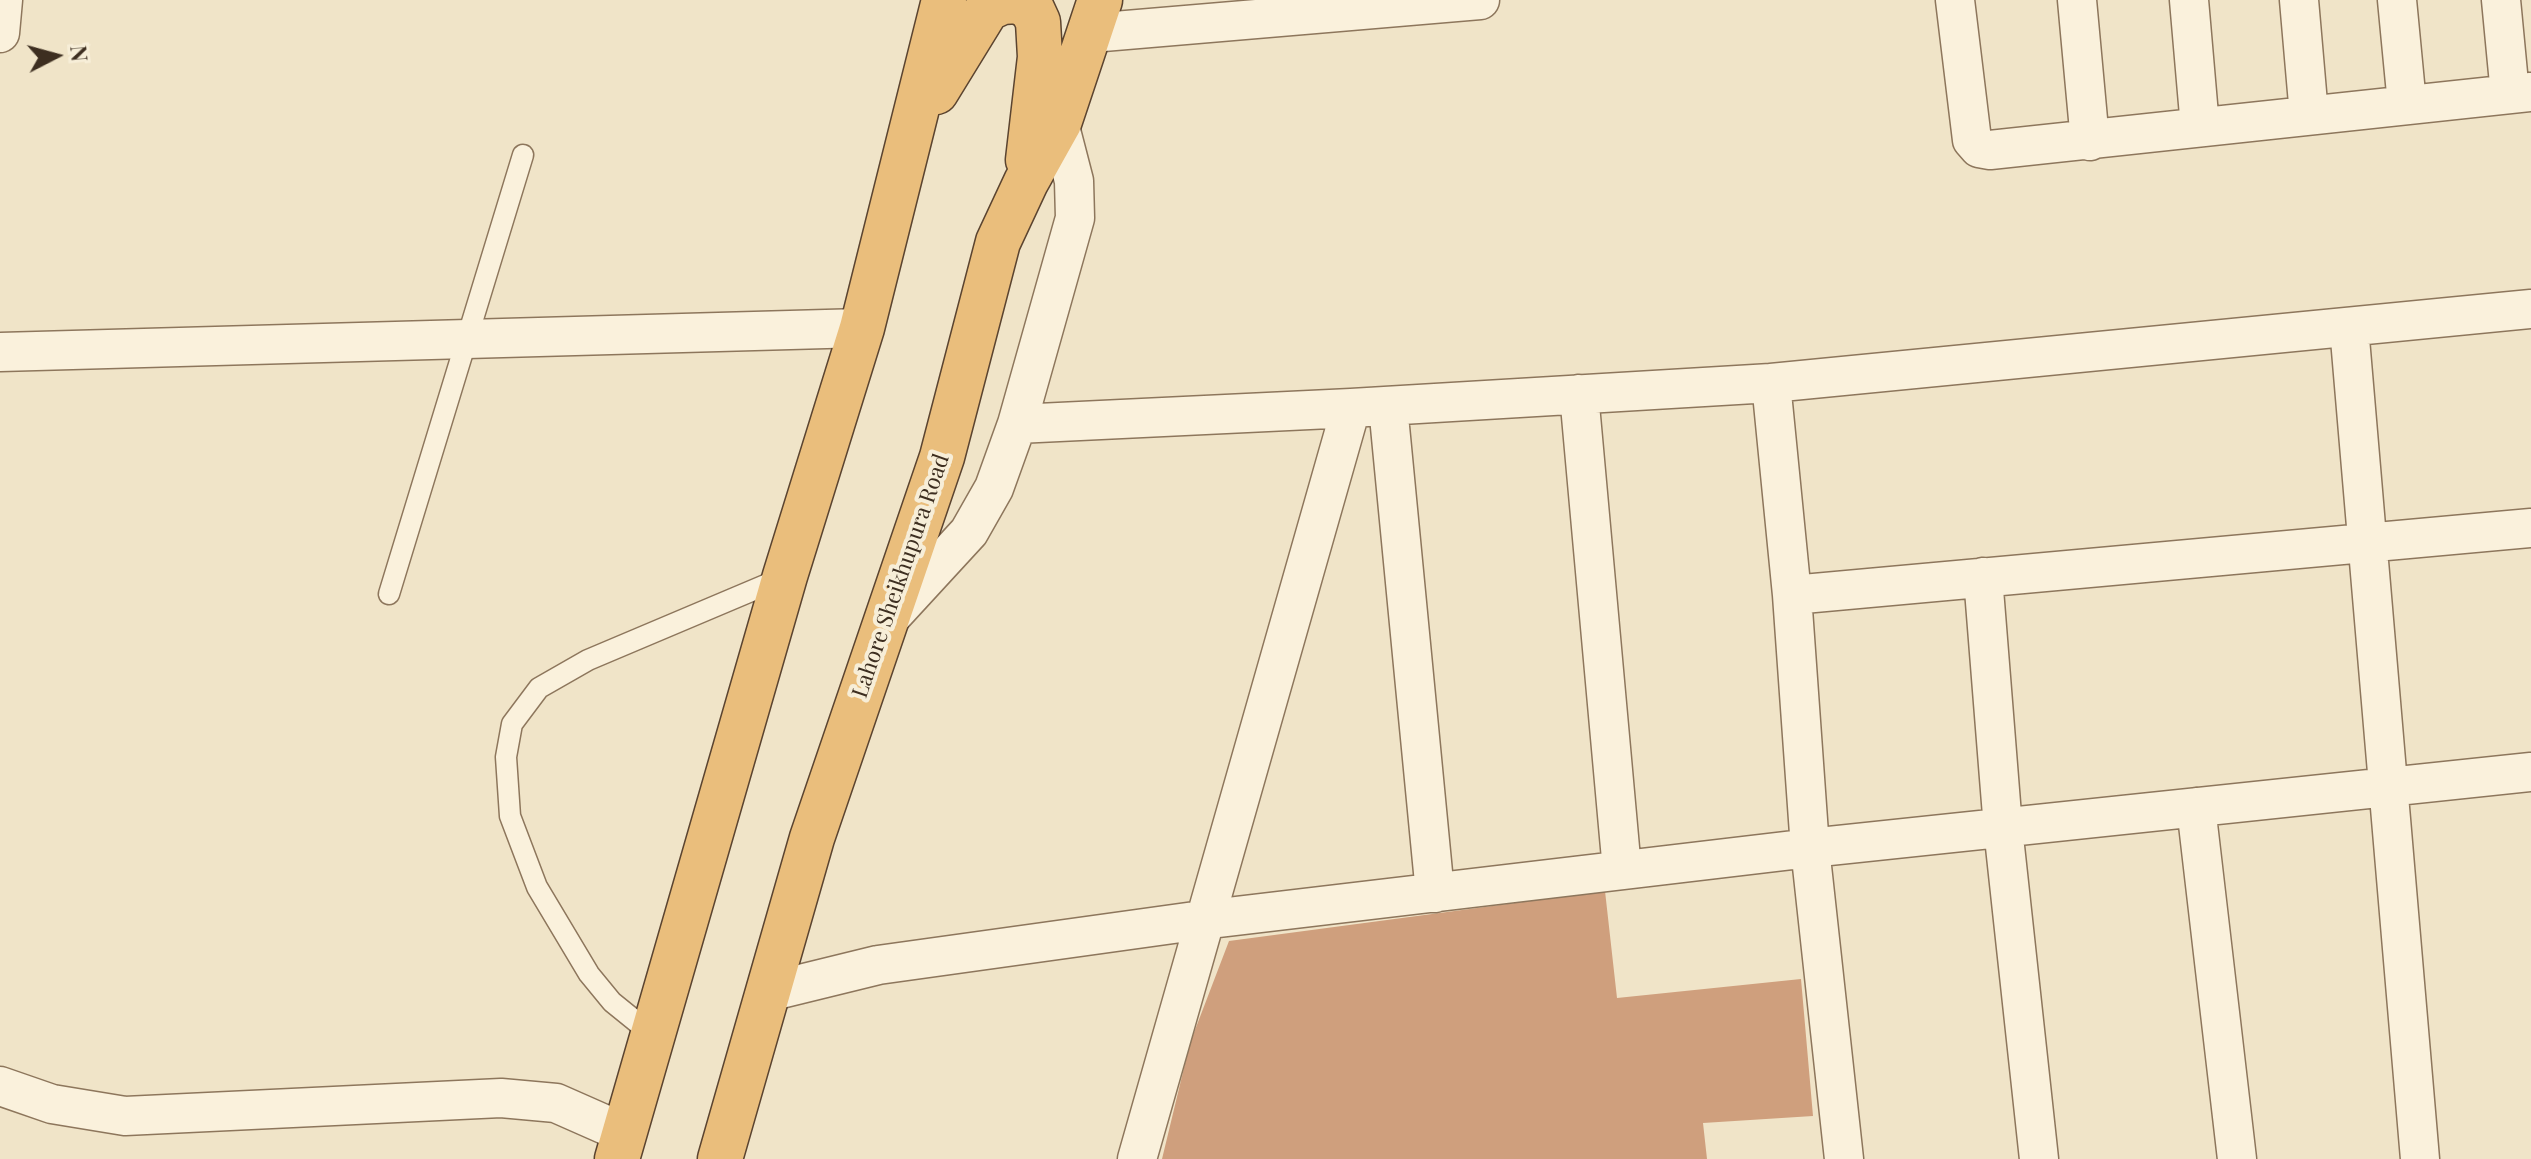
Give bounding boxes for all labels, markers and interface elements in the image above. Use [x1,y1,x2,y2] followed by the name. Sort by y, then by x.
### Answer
[16,16,96,96] north arrow
[64,44,96,63] text: N
[847,451,955,701] street label: Lahore Sheikhupura Road

